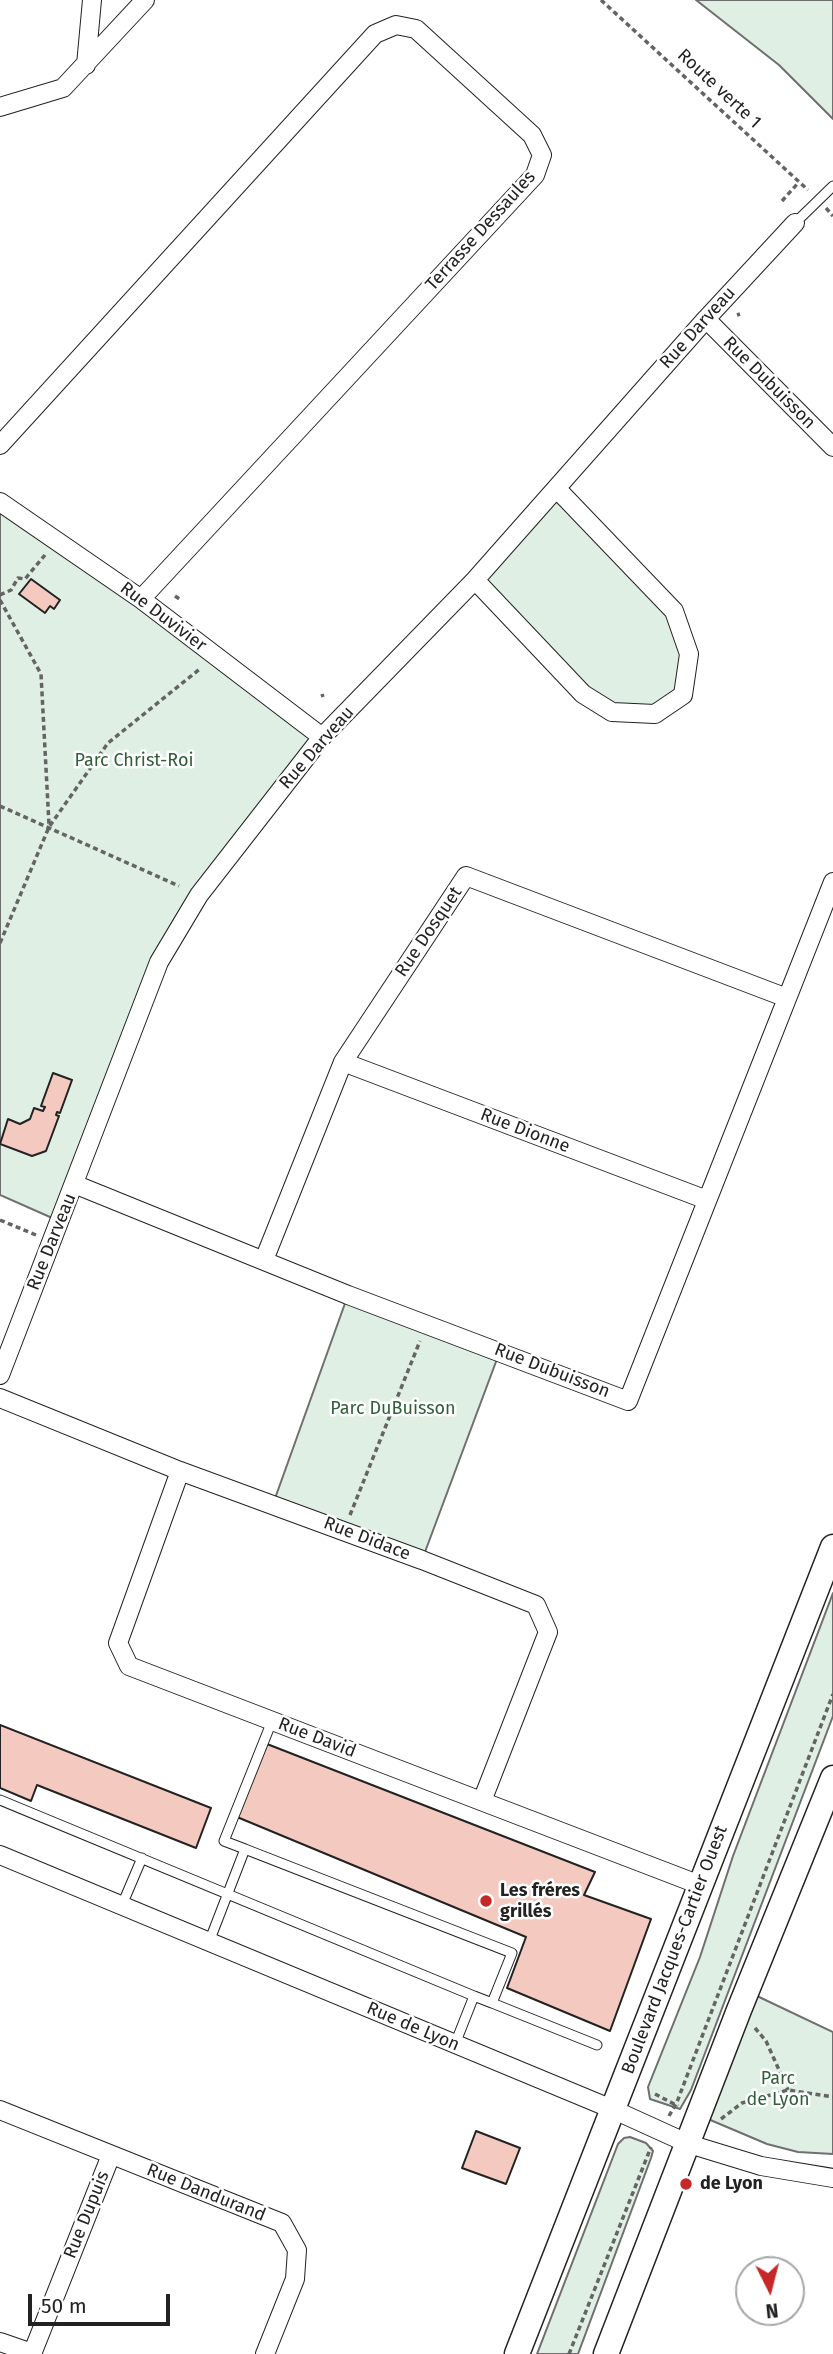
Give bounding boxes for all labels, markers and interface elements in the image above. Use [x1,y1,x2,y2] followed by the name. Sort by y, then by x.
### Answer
[673,45,765,133] street label: Route verte 1
[422,167,540,295] street label: Terrasse Dessaules
[656,283,740,373] street label: Rue Darveau
[718,332,820,434] street label: Rue Dubuisson
[116,577,210,657] street label: Rue Duvivier
[275,702,359,794] street label: Rue Darveau
[74,750,194,772] park label: Parc Christ-Roi
[391,883,467,981] street label: Rue Dosquet
[477,1104,573,1158] street label: Rue Dionne
[23,1190,81,1294] street label: Rue Darveau
[491,1339,613,1403] street label: Rue Dubuisson
[330,1398,456,1420] park label: Parc DuBuisson
[321,1513,413,1565] street label: Rue Didace
[275,1713,359,1763] street label: Rue David
[618,1823,732,2077] street label: Boulevard Jacques-Cartier Ouest
[500,1880,580,1923] place label: Les fréres grillés
[478,1893,494,1909] marker: Les fréres grillés
[363,1998,463,2056] street label: Rue de Lyon
[747,2068,809,2110] park label: Parc de Lyon
[143,2159,269,2227] street label: Rue Dandurand
[60,2168,114,2262] street label: Rue Dupuis
[700,2173,763,2195] place label: de Lyon
[678,2176,694,2192] marker: de Lyon
[735,2256,805,2326] north arrow
[32,2280,173,2324] scale bar
[41,2293,87,2319] text: 50 m
[765,2298,780,2322] text: N

